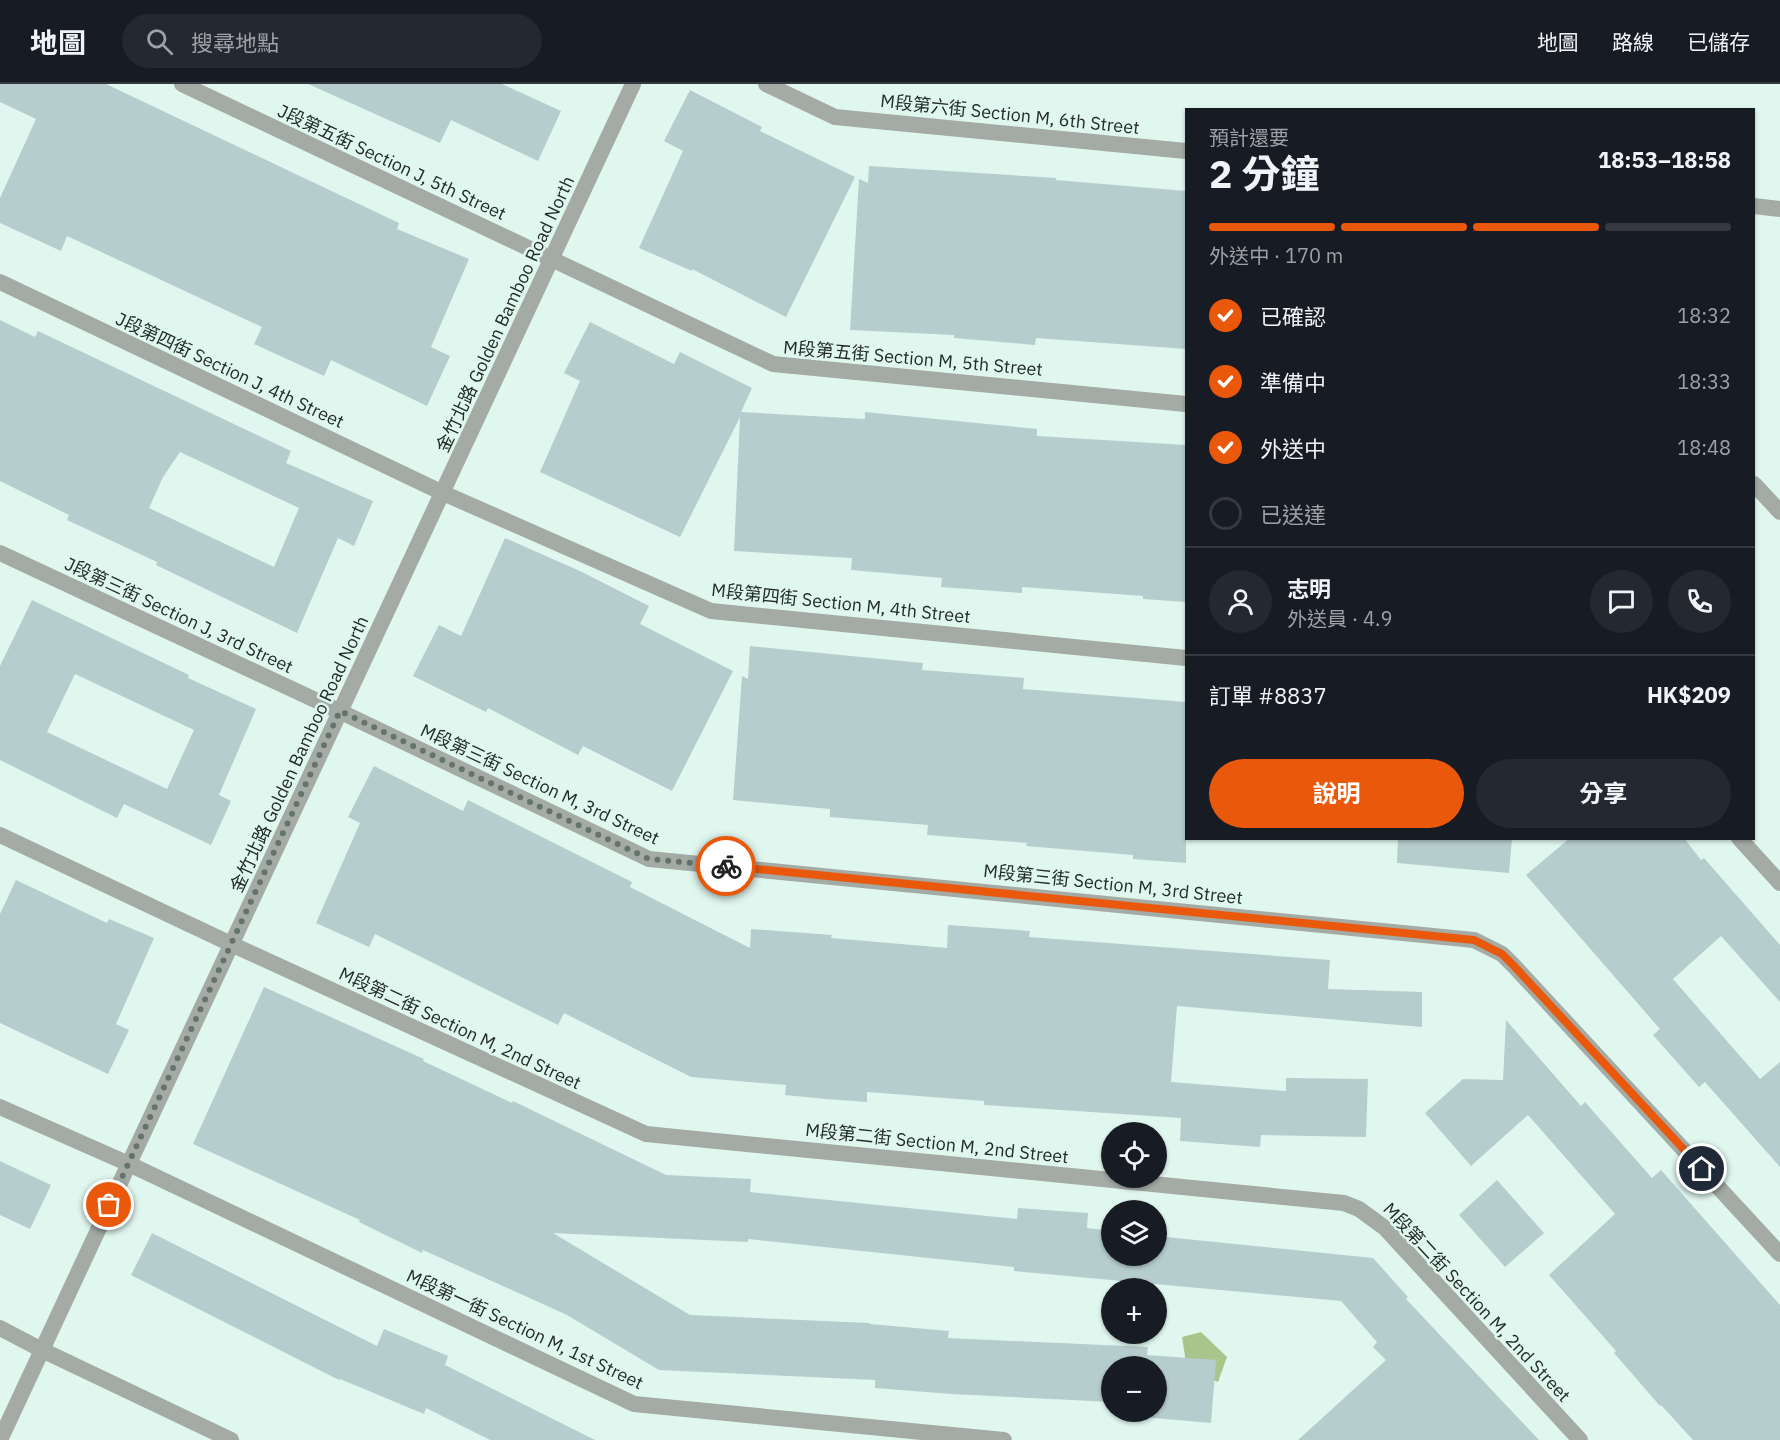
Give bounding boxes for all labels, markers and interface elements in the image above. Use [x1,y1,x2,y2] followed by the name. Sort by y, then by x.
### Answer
[122,14,542,68] search box
[30,24,86,61] text: 地圖
[143,25,176,58] icon: search
[191,28,279,57] text: 搜尋地點
[1537,28,1579,56] text: 地圖
[1612,28,1654,56] text: 路線
[1687,28,1750,56] text: 已儲存
[879,89,1141,139] street label: M段第六街 Section M, 6th Street
[274,99,510,225] street label: J段第五街 Section J, 5th Street
[1209,124,1289,151] text: 預計還要
[1598,145,1731,174] text: 18:53–18:58
[1209,148,1320,199] text: 2 分鐘
[431,172,579,456] street label: 金竹北路 Golden Bamboo Road North
[1209,242,1343,269] text: 外送中 · 170 m
[1209,299,1242,332] icon: check
[1260,302,1326,331] text: 已確認
[1677,302,1731,329] text: 18:32
[112,307,348,433] street label: J段第四街 Section J, 4th Street
[782,335,1044,381] street label: M段第五街 Section M, 5th Street
[1209,365,1242,398] icon: check
[1260,368,1326,397] text: 準備中
[1677,368,1731,395] text: 18:33
[1209,431,1242,464] icon: check
[1260,434,1326,463] text: 外送中
[1677,434,1731,461] text: 18:48
[1260,500,1326,529] text: 已送達
[61,552,297,678] street label: J段第三街 Section J, 3rd Street
[1209,570,1272,633] button: person
[1590,570,1653,633] button: chat
[1668,570,1731,633] button: phone
[1287,574,1331,603] text: 志明
[710,578,972,628] street label: M段第四街 Section M, 4th Street
[1287,605,1392,632] text: 外送員 · 4.9
[225,612,373,896] street label: 金竹北路 Golden Bamboo Road North
[1647,680,1731,709] text: HK$209
[1209,681,1327,710] text: 訂單 #8837
[417,718,663,850] street label: M段第三街 Section M, 3rd Street
[1209,759,1464,828] button: 說明
[1476,759,1731,828] button: 分享
[696,836,756,896] courier
[710,850,743,883] icon: bike
[982,859,1244,909] street label: M段第三街 Section M, 3rd Street
[335,962,585,1094] street label: M段第二街 Section M, 2nd Street
[804,1118,1070,1168] street label: M段第二街 Section M, 2nd Street
[1101,1122,1167,1422] map controls
[1101,1122,1167,1188] button: locate
[1676,1143,1727,1194] pin
[1685,1152,1718,1185] icon: home
[83,1179,134,1230] pin
[92,1188,125,1221] icon: bag
[1378,1197,1576,1407] street label: M段第二街 Section M, 2nd Street
[1101,1200,1167,1266] button: layers
[403,1264,647,1394] street label: M段第一街 Section M, 1st Street
[1101,1278,1167,1344] button: +
[1101,1356,1167,1422] button: −

